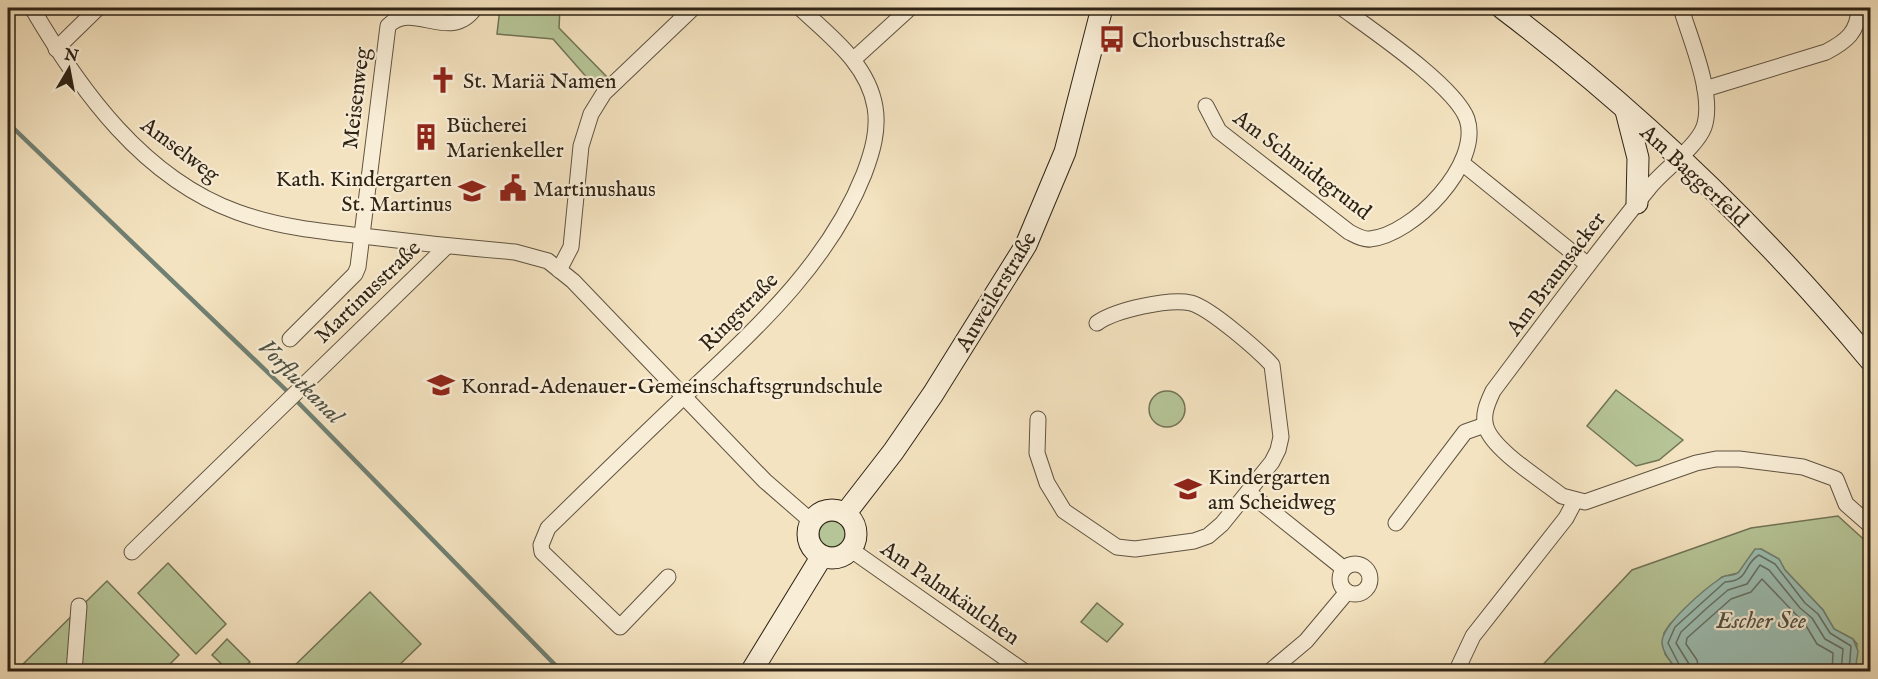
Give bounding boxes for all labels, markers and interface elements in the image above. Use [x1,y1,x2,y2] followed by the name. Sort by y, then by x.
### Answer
[1097,24,1127,54] bus stop icon: Chorbuschstraße
[1132,27,1285,55] place label: Chorbuschstraße
[39,39,99,99] north arrow
[62,45,80,67] text: N
[337,45,377,151] street label: Meisenweg
[428,65,458,95] church icon: St. Mariä Namen
[463,68,617,96] place label: St. Mariä Namen
[1226,104,1377,227] street label: Am Schmidtgrund
[134,111,226,190] street label: Amselweg
[446,112,564,165] place label: Bücherei Marienkeller
[1633,118,1754,234] street label: Am Baggerfeld
[411,122,441,152] building icon: Bücherei Marienkeller
[275,166,452,219] place label: Kath. Kindergarten St. Martinus
[498,173,528,203] public building icon: Martinushaus
[457,176,487,206] school or university icon: Kath. Kindergarten St. Martinus
[533,176,656,204] place label: Martinushaus
[1500,207,1612,343] street label: Am Braunsacker
[949,227,1043,358] street label: Auweilerstraße
[309,235,427,350] street label: Martinusstraße
[694,267,785,358] street label: Ringstraße
[251,333,351,433] water label: Vorflutkanal
[426,370,456,400] school or university icon: Konrad-Adenauer-Gemeinschaftsgrundschule
[461,373,883,401] place label: Konrad-Adenauer-Gemeinschaftsgrundschule
[1208,464,1337,517] place label: Kindergarten am Scheidweg
[1173,474,1203,504] school or university icon: Kindergarten am Scheidweg
[874,535,1025,652] street label: Am Palmkäulchen
[1715,606,1806,637] water label: Escher See

